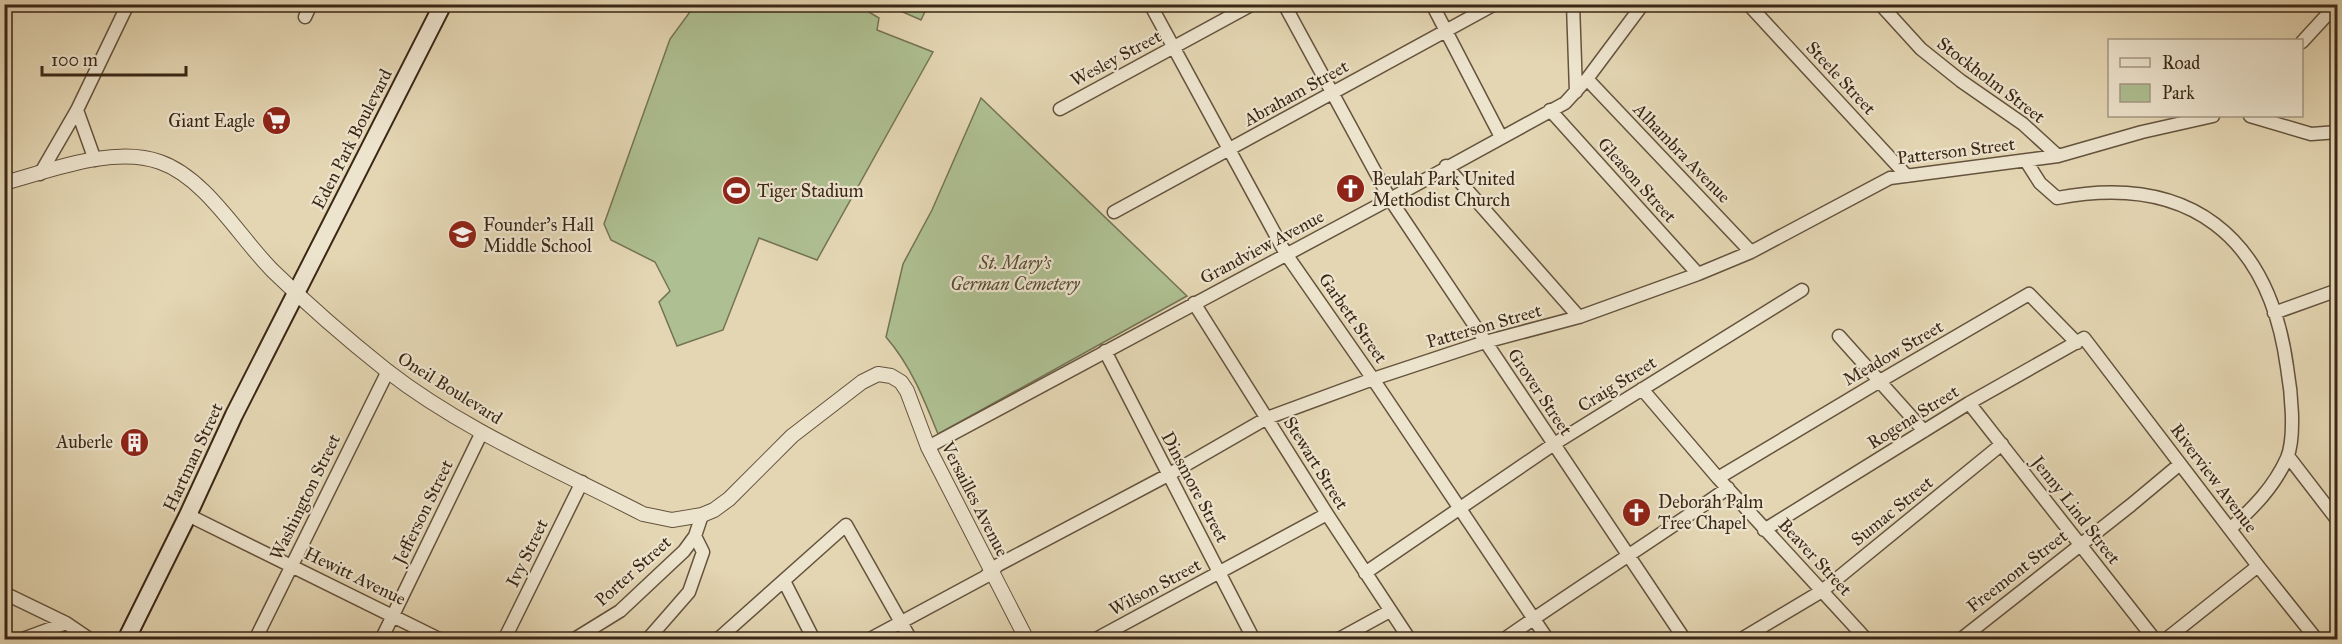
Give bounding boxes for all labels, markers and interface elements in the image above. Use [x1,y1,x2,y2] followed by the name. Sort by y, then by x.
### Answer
[1067,25,1166,91] street label: Wesley Street
[1933,32,2050,128] street label: Stockholm Street
[1801,37,1881,120] street label: Steele Street
[42,39,186,77] scale bar
[2108,39,2303,117] legend
[51,49,98,71] text: 100 m
[2162,52,2200,74] text: Road
[1239,55,1353,131] street label: Abraham Street
[307,65,397,213] street label: Eden Park Boulevard
[2162,82,2195,104] text: Park
[1628,98,1735,208] street label: Alhambra Avenue
[260,105,292,137] supermarket icon: Giant Eagle
[168,110,255,133] place label: Giant Eagle
[1593,133,1681,228] street label: Gleason Street
[1896,133,2017,169] street label: Patterson Street
[1372,168,1515,211] place label: Beulah Park United Methodist Church
[1335,173,1367,205] church icon: Beulah Park United Methodist Church
[720,175,752,207] sports icon: Tiger Stadium
[757,180,864,203] place label: Tiger Stadium
[1196,205,1328,289] street label: Grandview Avenue
[483,214,594,257] place label: Founder's Hall Middle School
[446,219,478,251] school or university icon: Founder's Hall Middle School
[950,252,1081,295] park label: St. Mary's German Cemetery
[1314,269,1393,368] street label: Garbett Street
[1424,299,1545,353] street label: Patterson Street
[1839,315,1948,391] street label: Meadow Street
[1503,344,1577,440] street label: Grover Street
[394,347,506,429] street label: Oneil Boulevard
[1574,351,1661,418] street label: Craig Street
[1863,380,1964,455] street label: Rogena Street
[158,399,228,515] street label: Hartman Street
[1279,413,1354,514] street label: Stewart Street
[2166,419,2262,537] street label: Riverview Avenue
[118,426,150,458] building icon: Auberle
[1157,428,1234,547] street label: Dinsmore Street
[265,430,346,564] street label: Washington Street
[55,431,113,453] place label: Auberle
[936,437,1013,560] street label: Versailles Avenue
[2025,450,2126,570] street label: Jenny Lind Street
[387,456,459,570] street label: Jefferson Street
[1847,471,1938,551] street label: Sumac Street
[1658,491,1763,534] place label: Deborah Palm Tree Chapel
[1621,496,1653,528] church icon: Deborah Palm Tree Chapel
[1773,514,1857,601] street label: Beaver Street
[501,515,553,591] street label: Ivy Street
[1962,524,2072,617] street label: Freemont Street
[590,531,676,611] street label: Porter Street
[301,542,409,610] street label: Hewitt Avenue
[1105,553,1205,620] street label: Wilson Street

